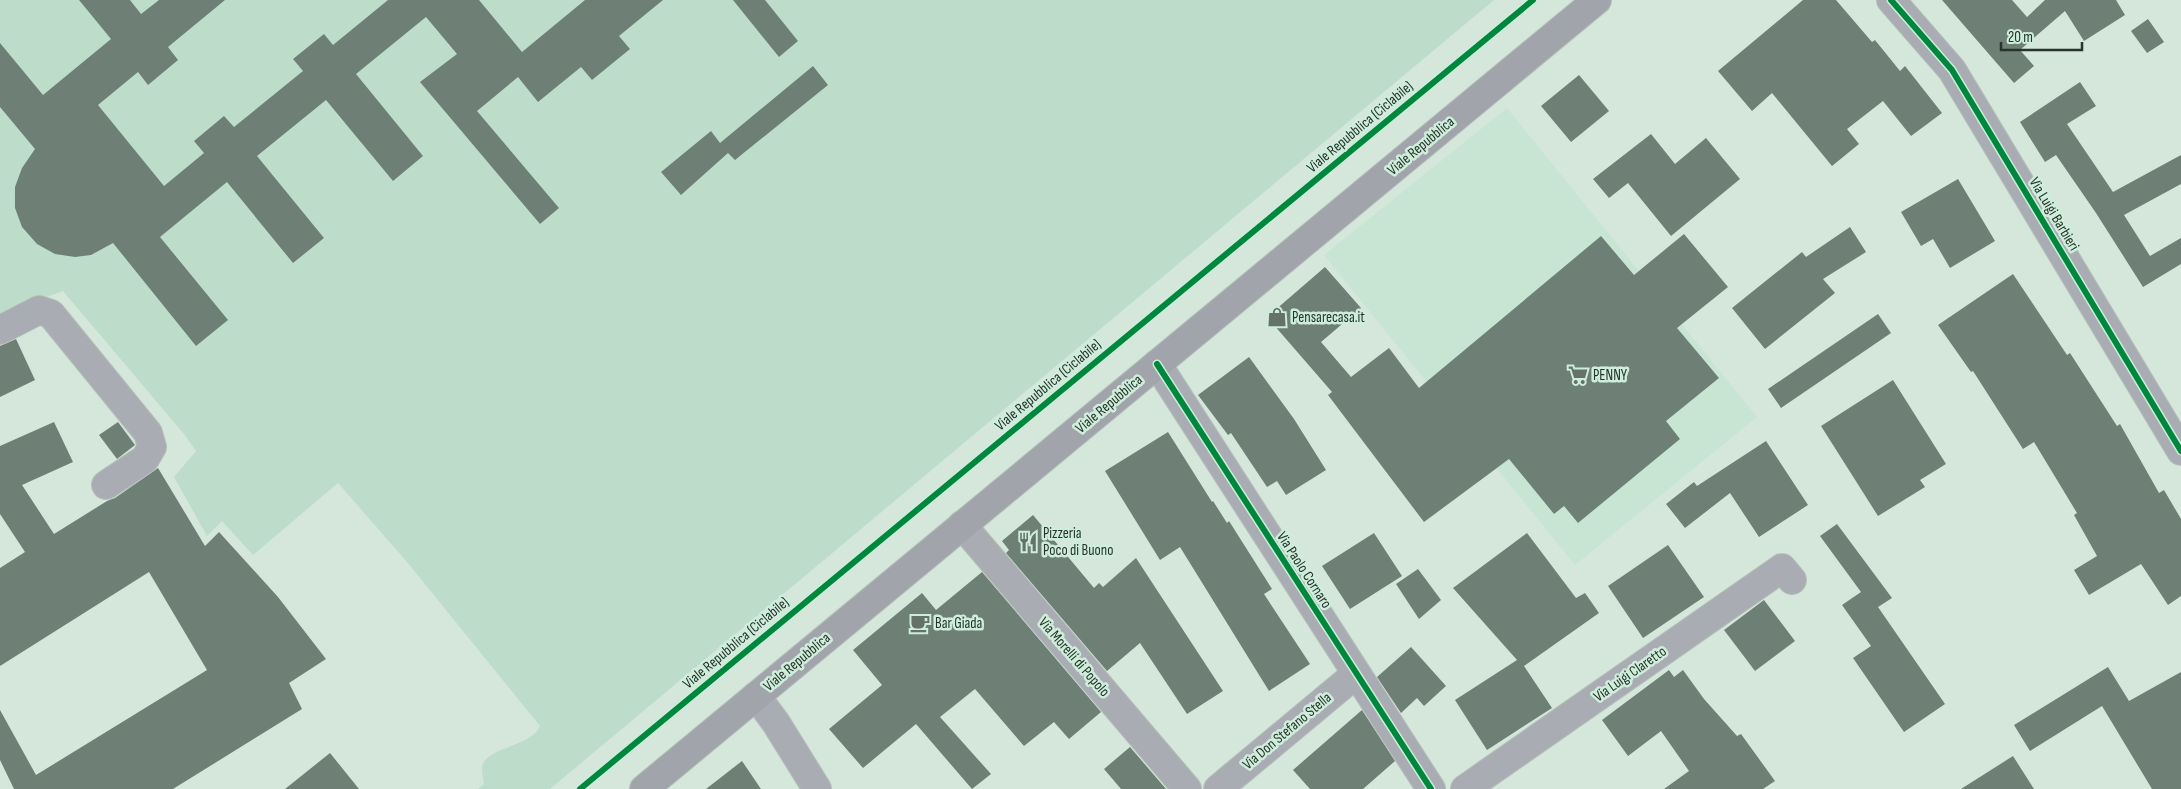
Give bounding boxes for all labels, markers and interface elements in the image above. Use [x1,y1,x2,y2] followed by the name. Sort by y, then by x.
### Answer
[2001,20,2082,52] scale bar
[2008,28,2033,47] text: 20 m
[1303,77,1417,177] street label: Viale Repubblica (Ciclabile)
[1384,112,1459,180] street label: Viale Repubblica
[2025,174,2083,254] street label: Via Luigi Barbieri
[1266,306,1288,328] shop icon: Pensarecasa.it
[1292,308,1365,327] place label: Pensarecasa.it
[991,335,1105,435] street label: Viale Repubblica (Ciclabile)
[1567,364,1589,386] supermarket icon: PENNY
[1593,366,1628,385] place label: PENNY
[1072,370,1147,438] street label: Viale Repubblica
[1043,524,1113,560] place label: Pizzeria Poco di Buono
[1272,528,1336,612] street label: Via Paolo Cornaro
[1017,531,1039,553] restaurant icon: Pizzeria Poco di Buono
[679,593,793,693] street label: Viale Repubblica (Ciclabile)
[909,612,931,634] cafe icon: Bar Giada
[1034,613,1114,701] street label: Via Morelli di Popolo
[935,614,983,633] place label: Bar Giada
[760,628,835,696] street label: Viale Repubblica
[1590,642,1670,706] street label: Via Luigi Claretto
[1239,688,1336,774] street label: Via Don Stefano Stella

